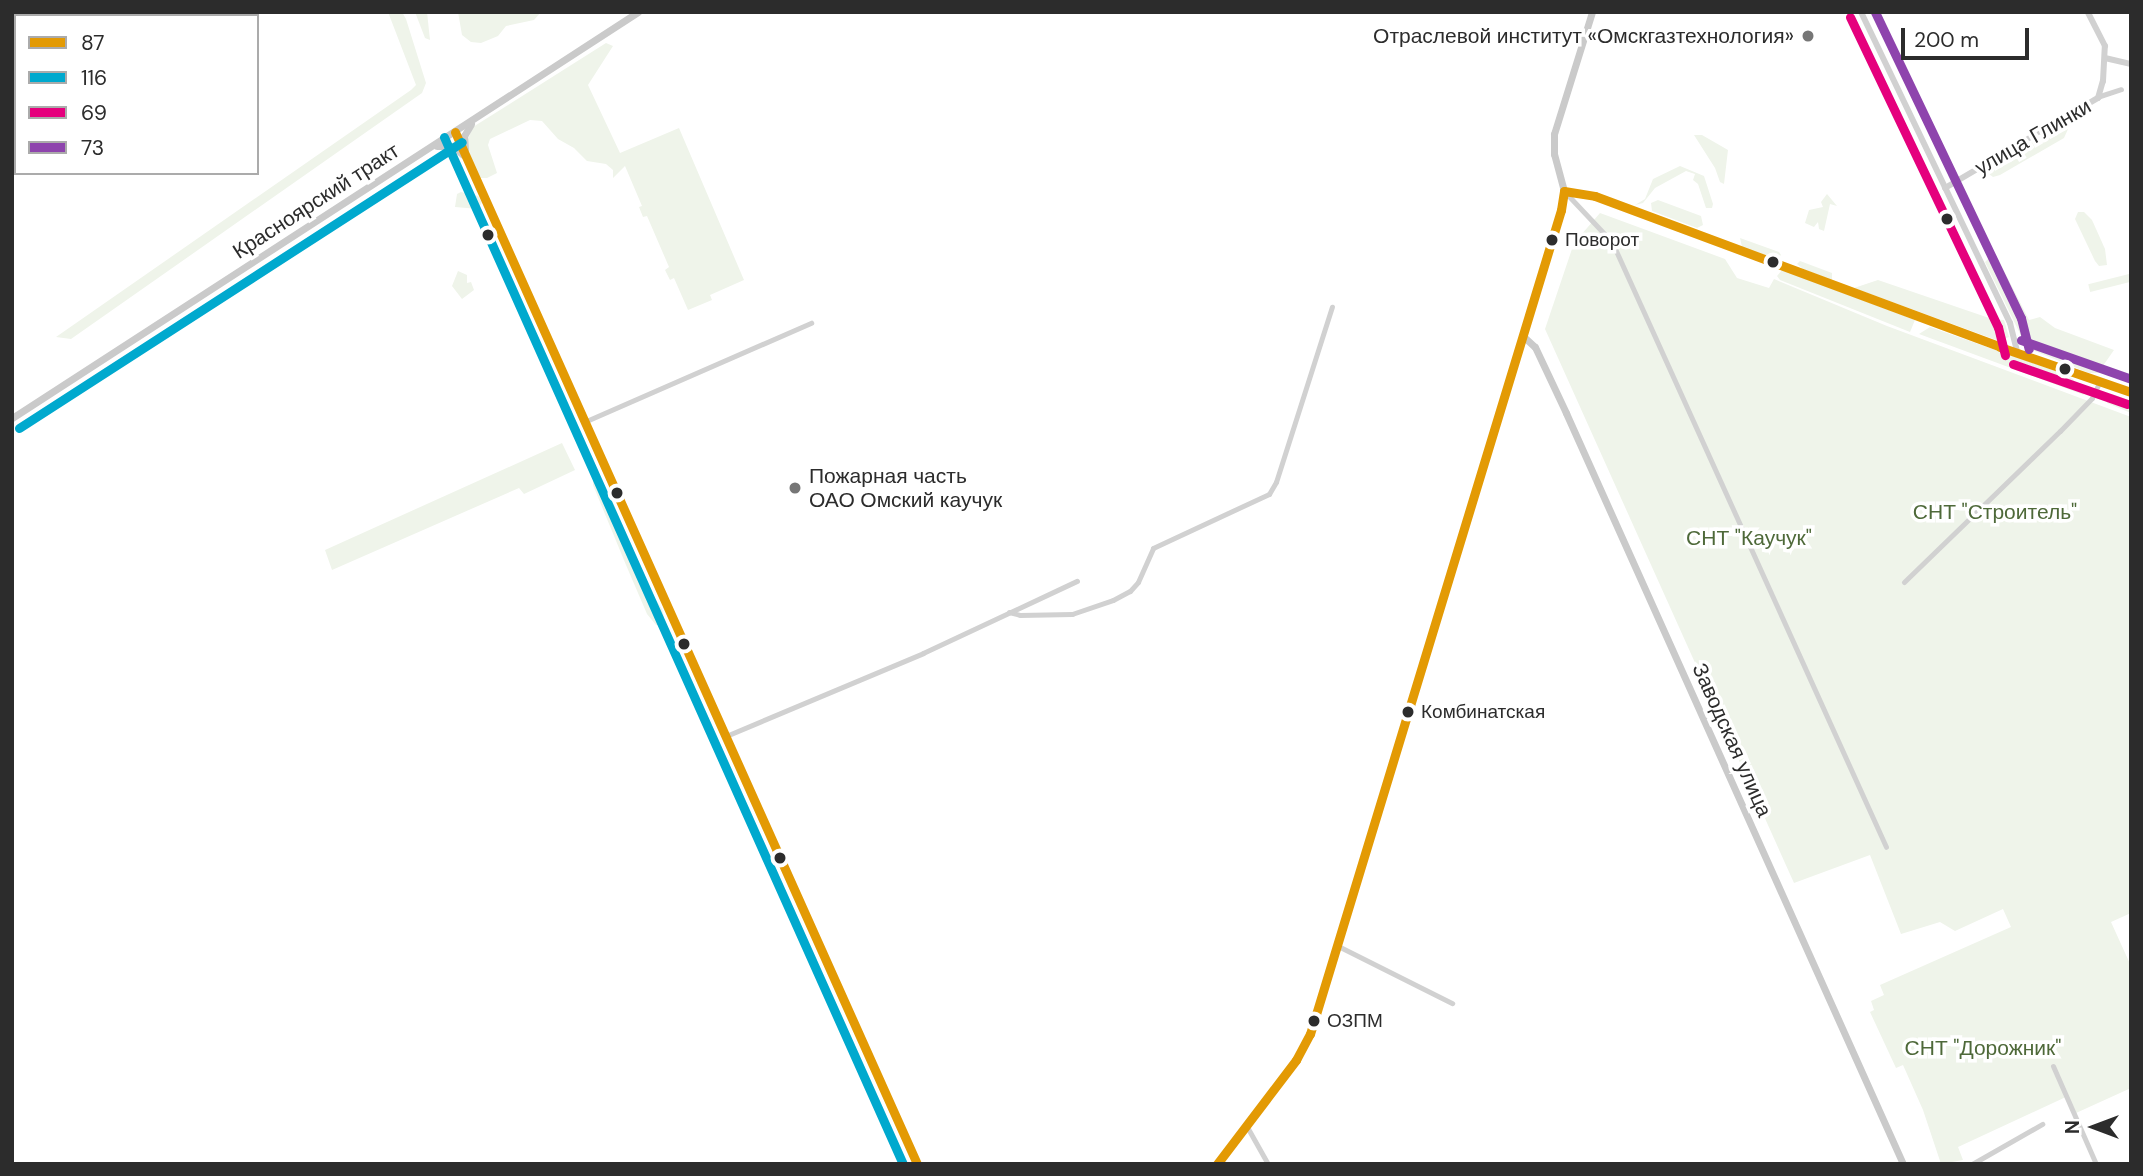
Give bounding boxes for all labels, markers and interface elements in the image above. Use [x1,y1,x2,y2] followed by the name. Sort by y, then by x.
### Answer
[14,14,259,175] legend
[1905,14,2033,58] scale bar
[1373,23,1794,49] place label: Отраслевой институт «Омскгазтехнология»
[1914,26,1979,54] text: 200 m
[1800,28,1816,44] marker: Отраслевой институт «Омскгазтехнология»
[81,29,104,57] text: 87
[81,64,107,92] text: 116
[1970,94,2096,180] street label: улица Глинки
[81,99,107,127] text: 69
[81,134,104,162] text: 73
[228,138,404,264] street label: Красноярский тракт
[1940,212,1954,226] unlabelled marker
[481,228,495,242] unlabelled marker
[1565,229,1639,251] place label: Поворот
[1545,233,1559,247] marker: Поворот
[1766,255,1780,269] unlabelled marker
[2058,362,2072,376] unlabelled marker
[809,463,1002,513] place label: Пожарная часть ОАО Омский каучук
[787,480,803,496] marker: Пожарная часть ОАО Омский каучук
[610,486,624,500] unlabelled marker
[1913,499,2077,525] park label: СНТ "Строитель"
[1686,525,1812,551] park label: СНТ "Каучук"
[677,637,691,651] unlabelled marker
[1687,659,1777,821] street label: Заводская улица
[1421,701,1545,723] place label: Комбинатская
[1401,705,1415,719] marker: Комбинатская
[773,851,787,865] unlabelled marker
[1327,1010,1383,1032] place label: ОЗПМ
[1307,1014,1321,1028] marker: ОЗПМ
[1905,1035,2061,1061] park label: СНТ "Дорожник"
[2059,1092,2129,1162] north arrow
[2060,1120,2085,1134] text: N

